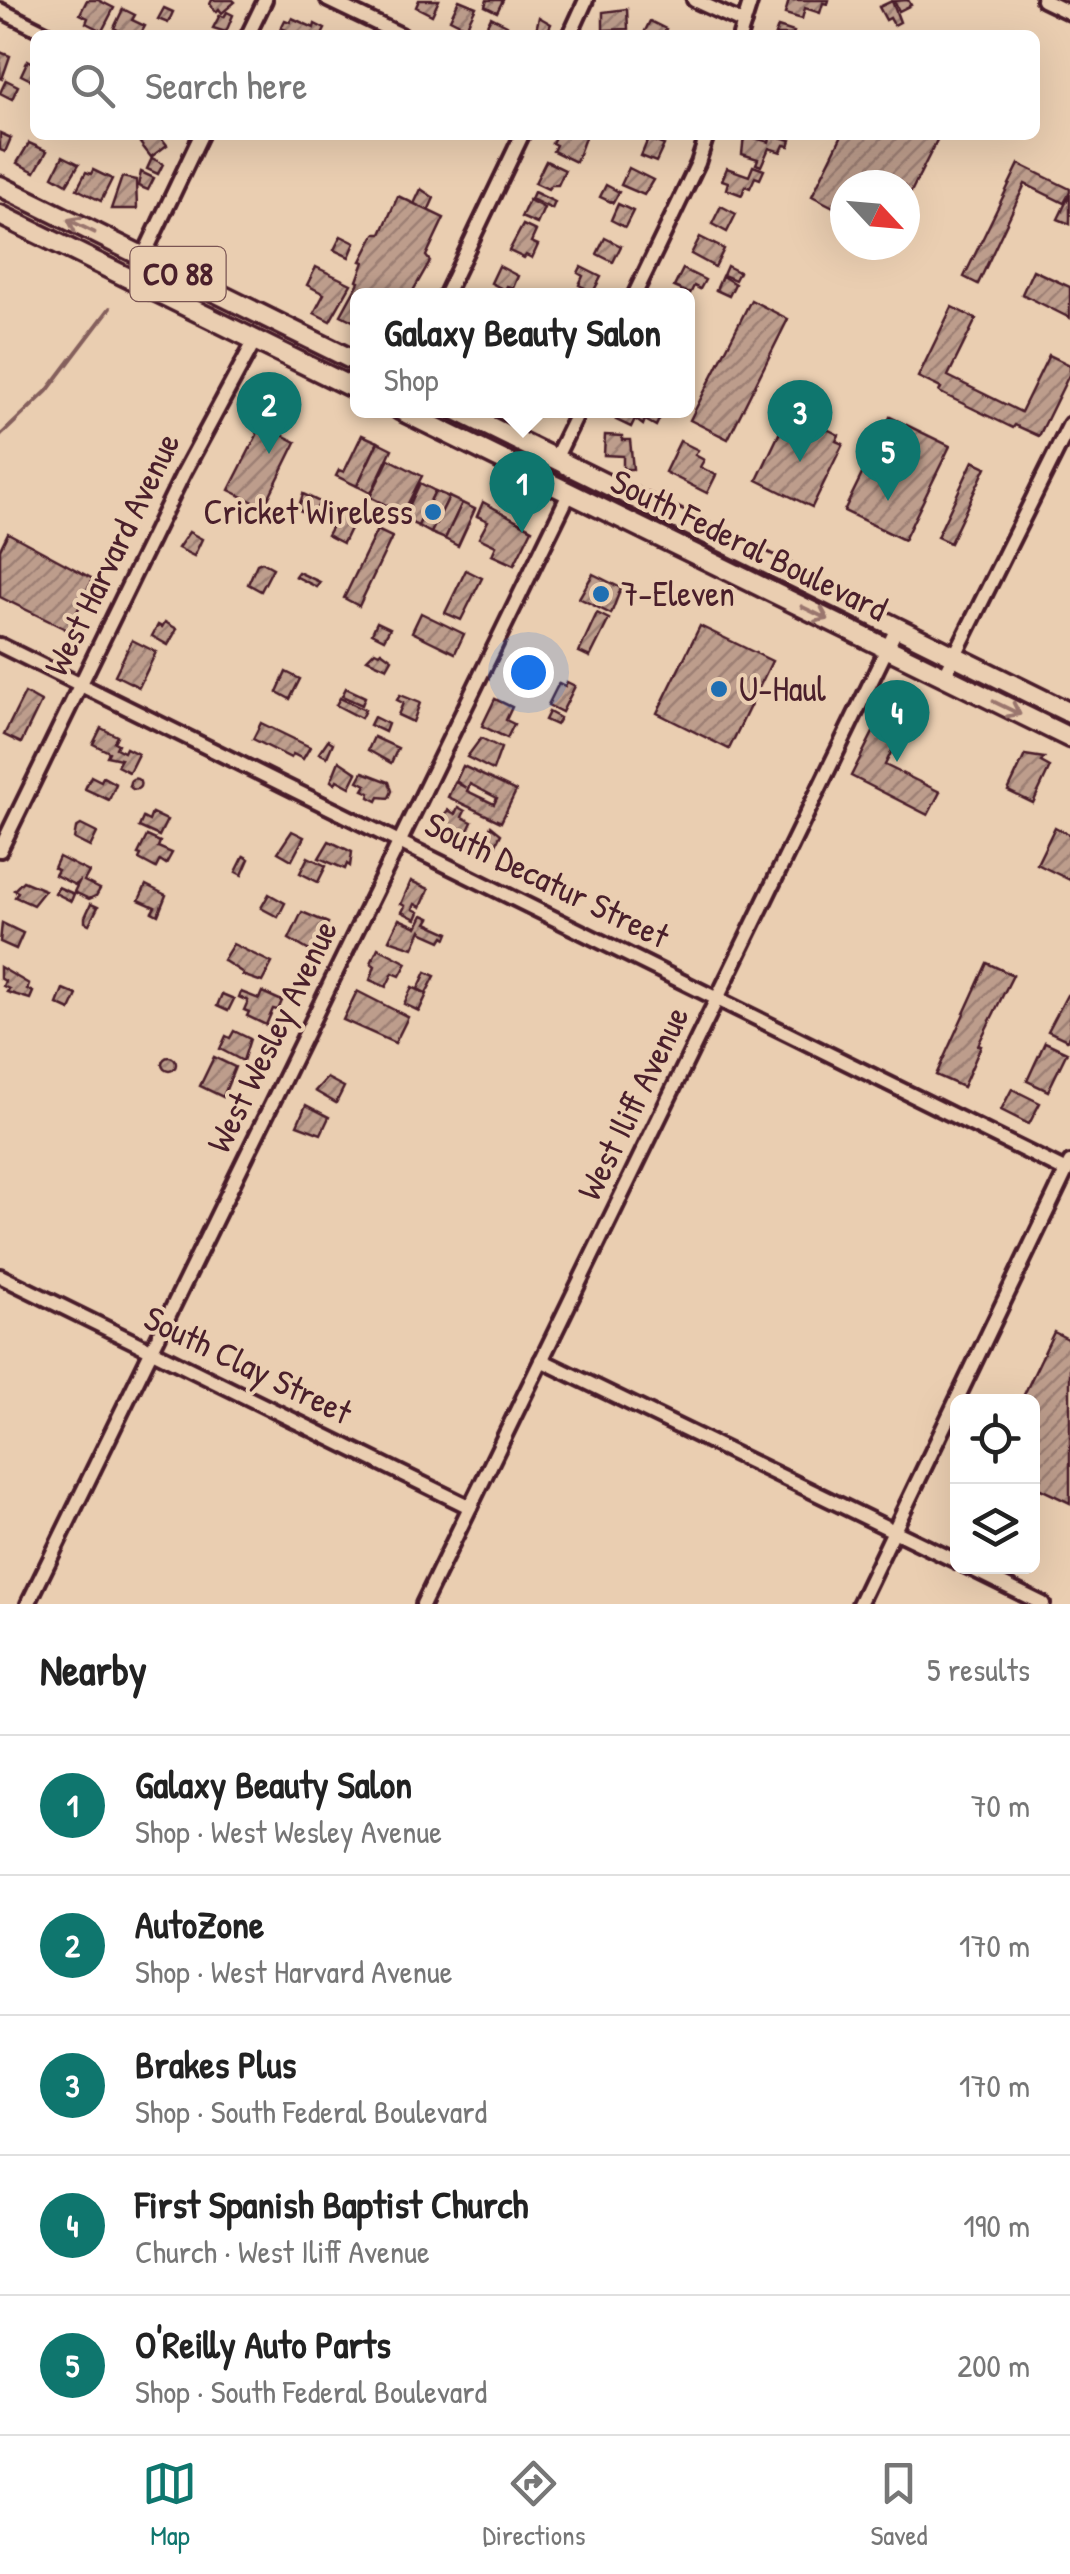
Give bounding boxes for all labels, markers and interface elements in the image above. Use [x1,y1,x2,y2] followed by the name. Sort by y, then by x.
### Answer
[30,30,1040,140] search box
[65,58,120,113] icon: search
[145,59,307,111] text: Search here
[830,170,920,260] north arrow
[67,216,96,235] one-way arrow
[130,247,226,301] road number: CO 88
[350,288,695,418] popup
[384,306,661,358] text: Galaxy Beauty Salon
[384,358,439,401] text: Shop
[236,372,302,454] pin: 2
[768,380,832,462] pin: 3
[856,418,920,501] pin: 5
[32,425,191,683] street label: West Harvard Avenue
[490,450,554,533] pin: 1
[603,457,895,632] street label: South Federal Boulevard
[203,488,413,535] place label: Cricket Wireless
[422,501,444,523] marker: Cricket Wireless
[621,570,735,617] place label: 7-Eleven
[590,583,612,605] marker: 7-Eleven
[799,605,829,624] one-way arrow
[503,647,554,698] your location
[739,665,826,712] place label: U-Haul
[708,678,730,700] marker: U-Haul
[864,680,930,762] pin: 4
[991,699,1021,718] one-way arrow
[417,800,678,959] street label: South Decatur Street
[195,912,348,1160] street label: West Wesley Avenue
[565,998,700,1207] street label: West Iliff Avenue
[137,1294,361,1436] street label: South Clay Street
[950,1394,1040,1574] map controls
[950,1394,1040,1484] button: locate
[950,1484,1040,1574] button: layers
[40,1641,147,1698] text: Nearby
[927,1648,1030,1691] text: 5 results
[135,1758,412,1810] text: Galaxy Beauty Salon
[67,1784,78,1827] text: 1
[971,1784,1030,1827] text: 70 m
[135,1810,442,1853] text: Shop · West Wesley Avenue
[135,1898,264,1950] text: AutoZone
[65,1924,80,1967] text: 2
[959,1924,1030,1967] text: 170 m
[135,1950,452,1993] text: Shop · West Harvard Avenue
[135,2038,296,2090] text: Brakes Plus
[65,2064,80,2107] text: 3
[959,2064,1030,2107] text: 170 m
[135,2090,487,2133] text: Shop · South Federal Boulevard
[135,2178,528,2230] text: First Spanish Baptist Church
[66,2204,79,2247] text: 4
[963,2204,1030,2247] text: 190 m
[135,2230,430,2273] text: Church · West Iliff Avenue
[135,2318,391,2370] text: O'Reilly Auto Parts
[66,2344,79,2387] text: 5
[957,2344,1030,2387] text: 200 m
[135,2370,487,2413] text: Shop · South Federal Boulevard
[142,2456,197,2554] tab: Map
[482,2456,585,2554] tab: Directions
[870,2456,928,2554] tab: Saved

